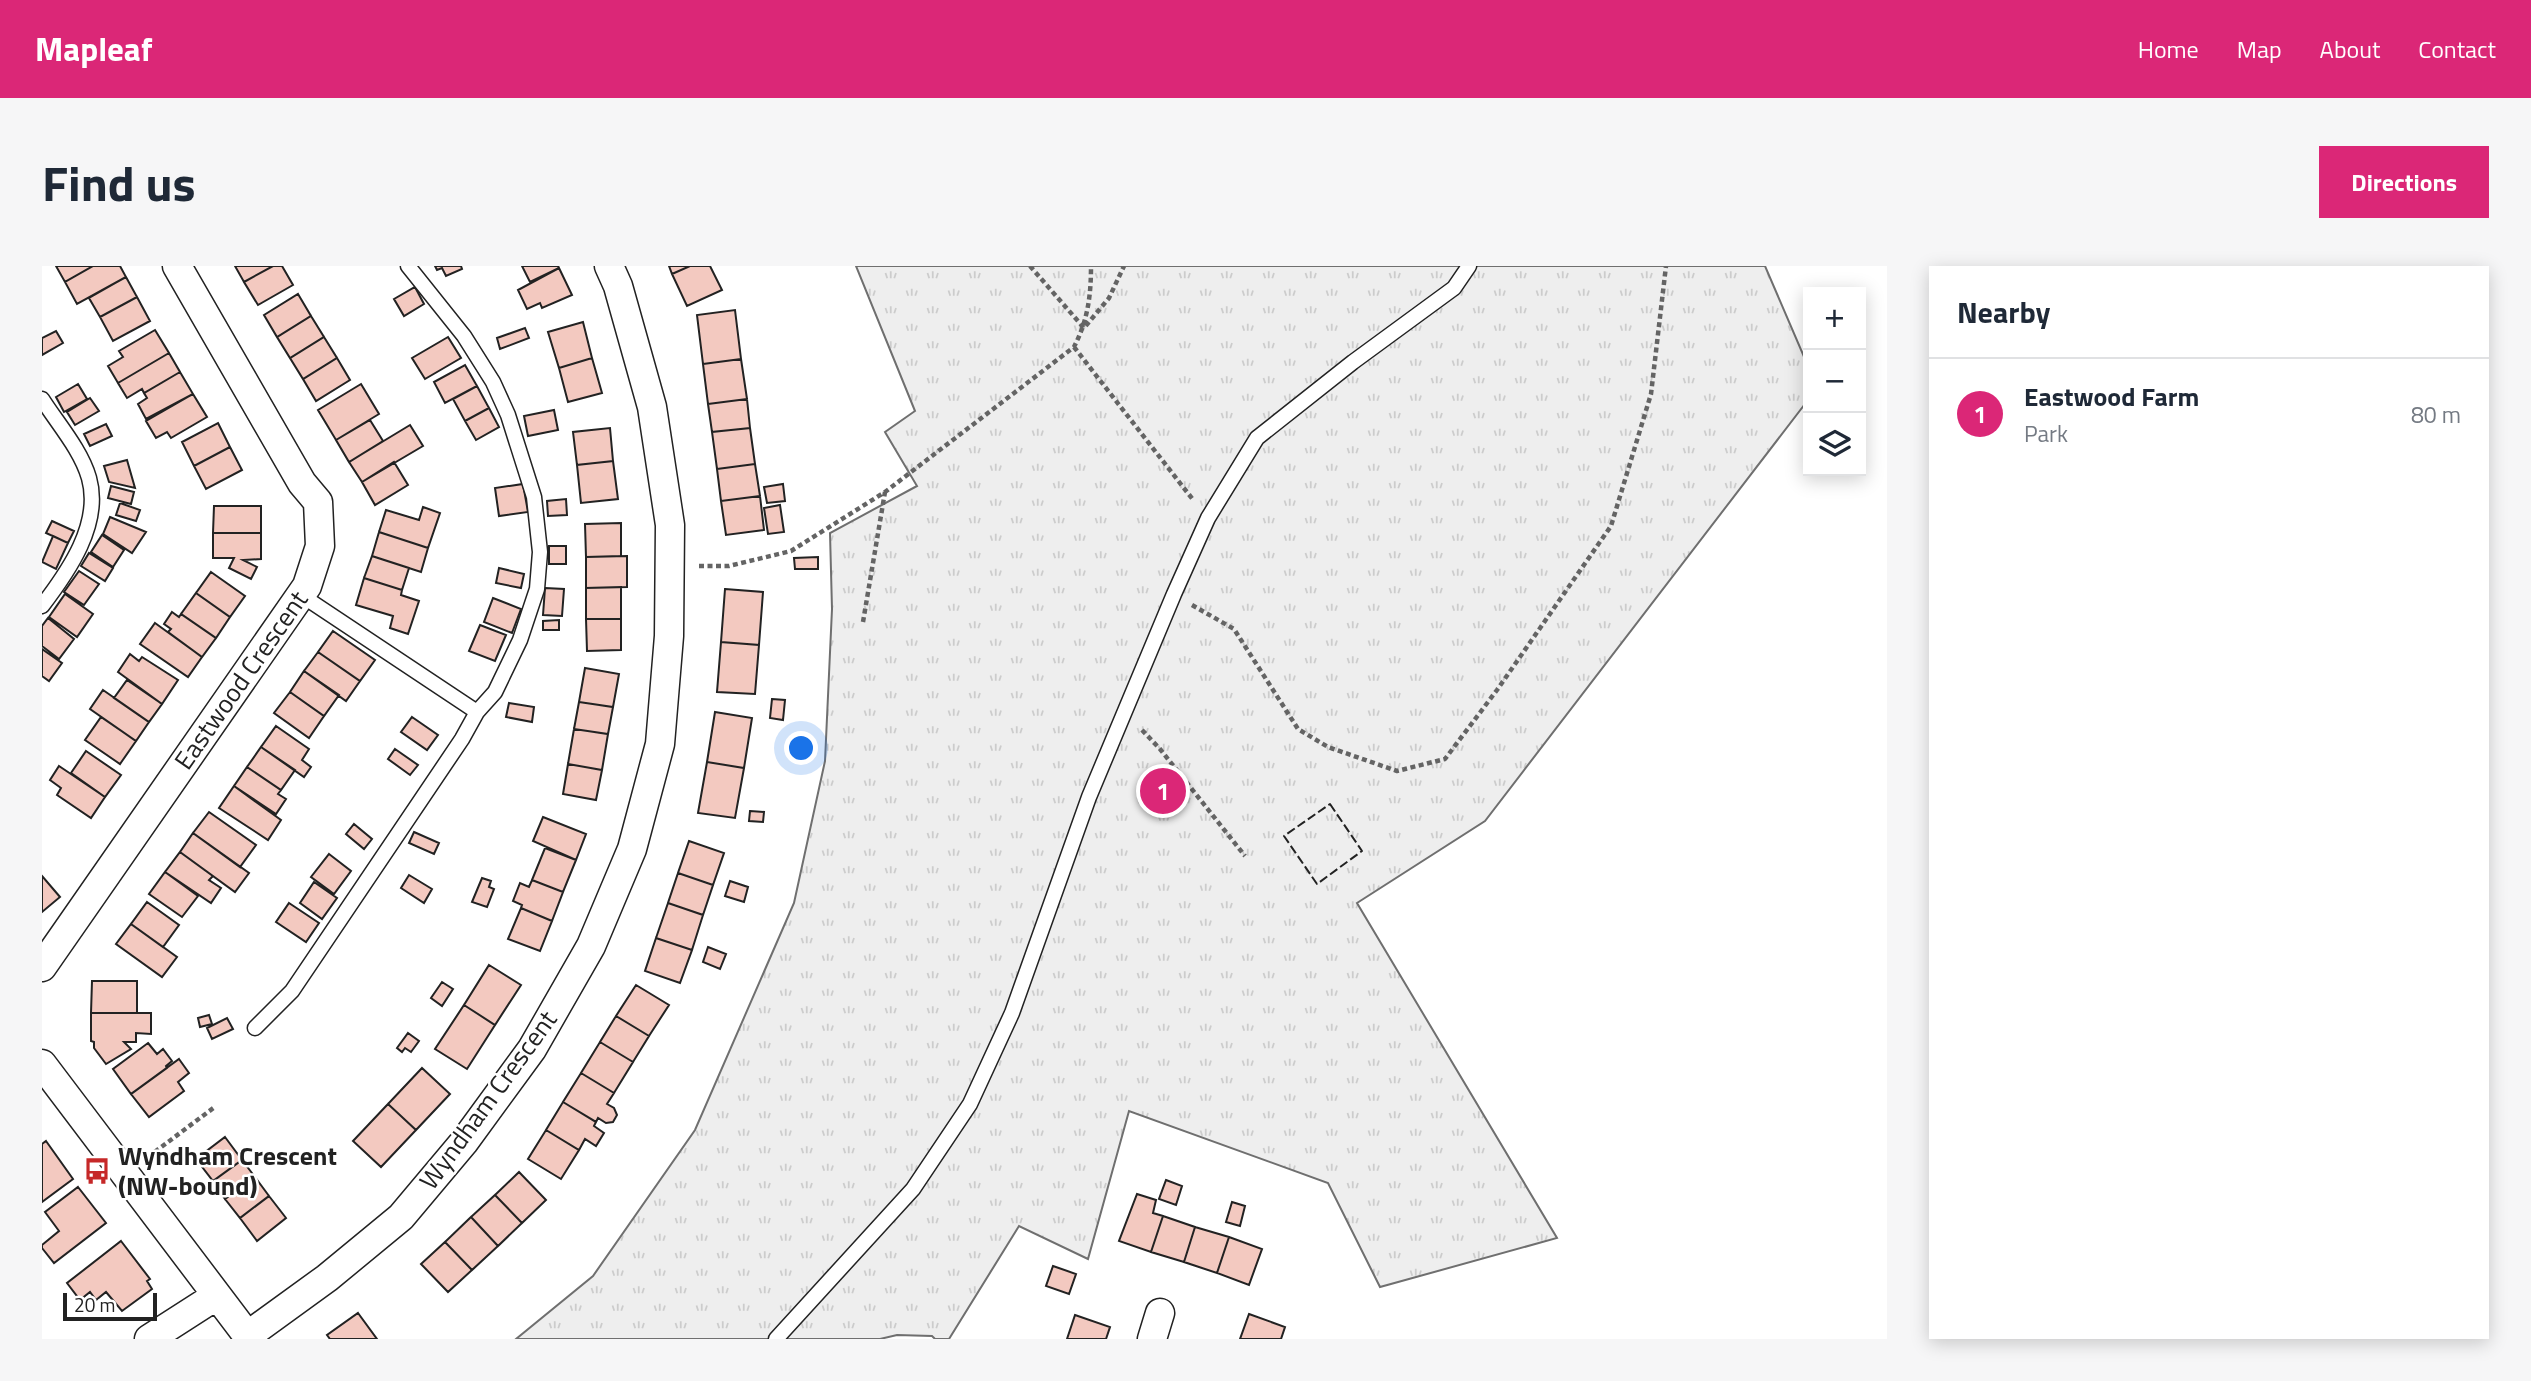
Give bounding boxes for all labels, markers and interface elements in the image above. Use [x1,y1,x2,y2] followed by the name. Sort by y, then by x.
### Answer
[35,24,153,74] text: Mapleaf
[2138,31,2199,67] text: Home
[2237,31,2282,67] text: Map
[2320,31,2380,67] text: About
[2418,31,2496,67] text: Contact
[42,145,196,220] text: Find us
[2319,146,2489,218] button: Directions
[1803,287,1866,476] map controls
[1803,287,1866,350] button: +
[1957,289,2050,335] text: Nearby
[1803,350,1866,413] button: −
[2024,377,2199,416] text: Eastwood Farm
[1974,397,1986,432] text: 1
[2411,397,2461,432] text: 80 m
[1803,413,1866,476] button: layers
[2024,416,2068,451] text: Park
[164,582,317,777] street label: Eastwood Crescent
[784,731,818,765] your location
[1140,765,1186,817] pin: 1
[409,1002,566,1197] street label: Wyndham Crescent
[118,1136,337,1205] place label: Wyndham Crescent (NW-bound)
[82,1156,112,1186] bus stop icon: Wyndham Crescent (NW-bound)
[63,1290,158,1322] scale bar
[74,1290,115,1319] text: 20 m

